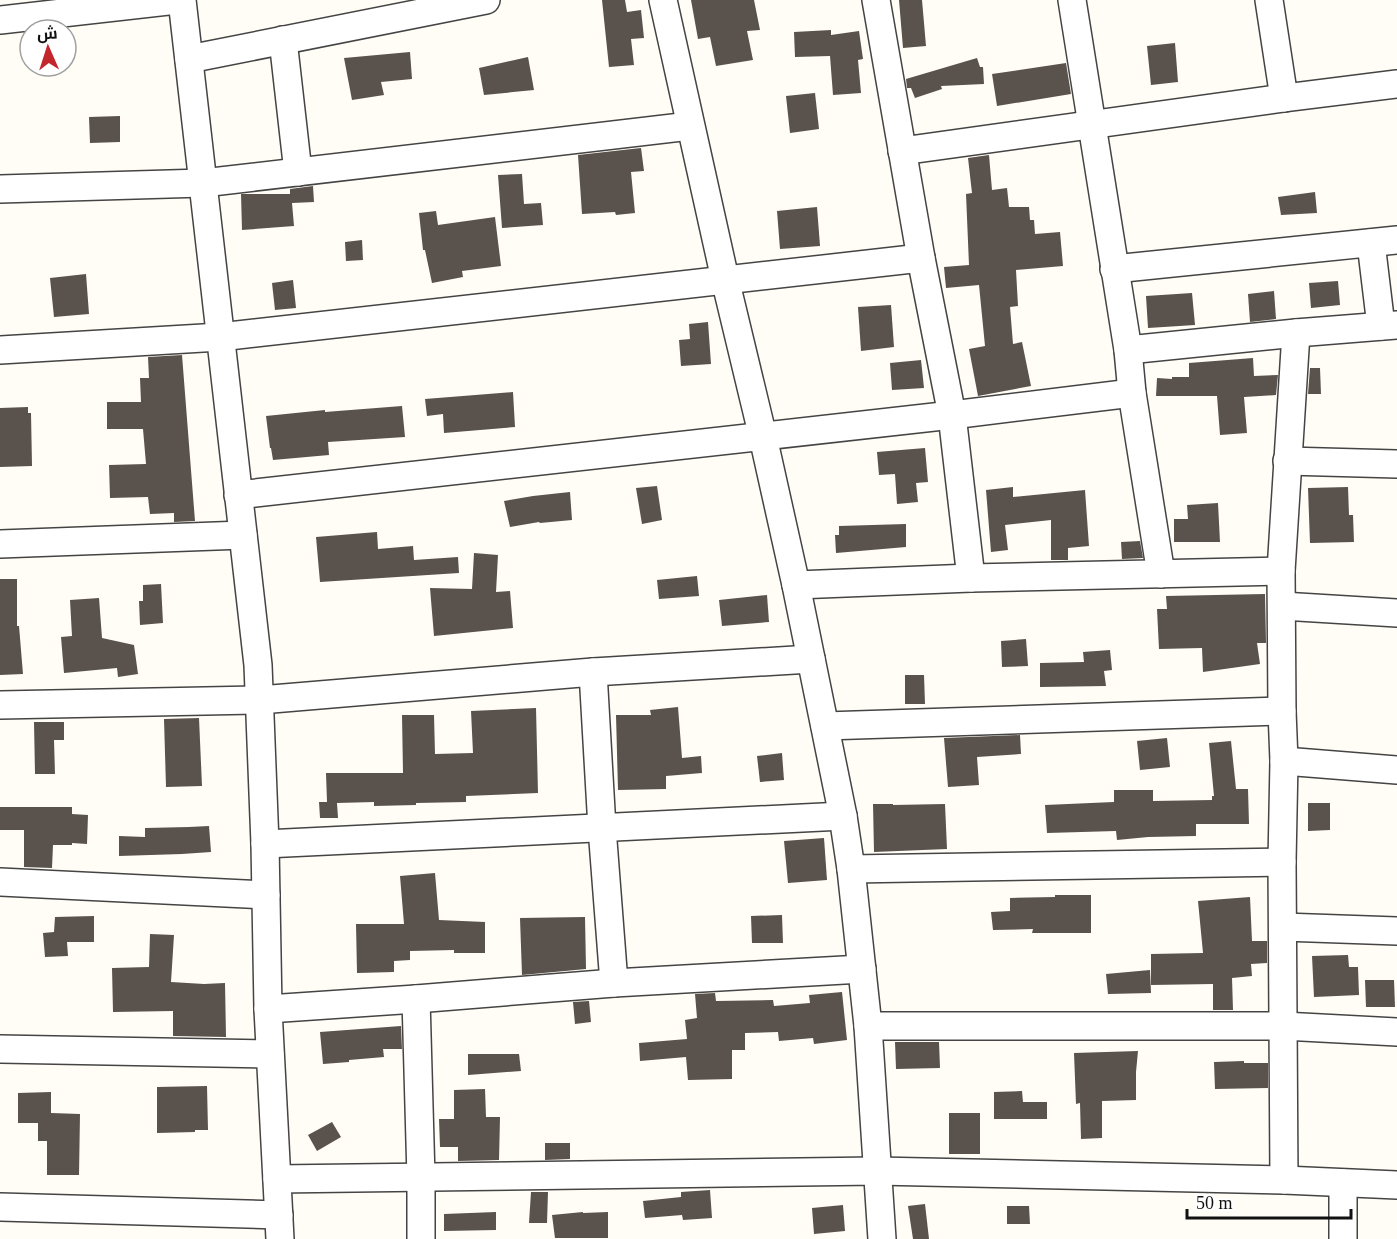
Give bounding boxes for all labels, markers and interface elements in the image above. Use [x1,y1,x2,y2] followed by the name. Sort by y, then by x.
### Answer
[18,18,78,78] north arrow
[37,24,58,44] text: ش
[1187,1182,1350,1220] scale bar
[1196,1193,1233,1213] text: 50 m

